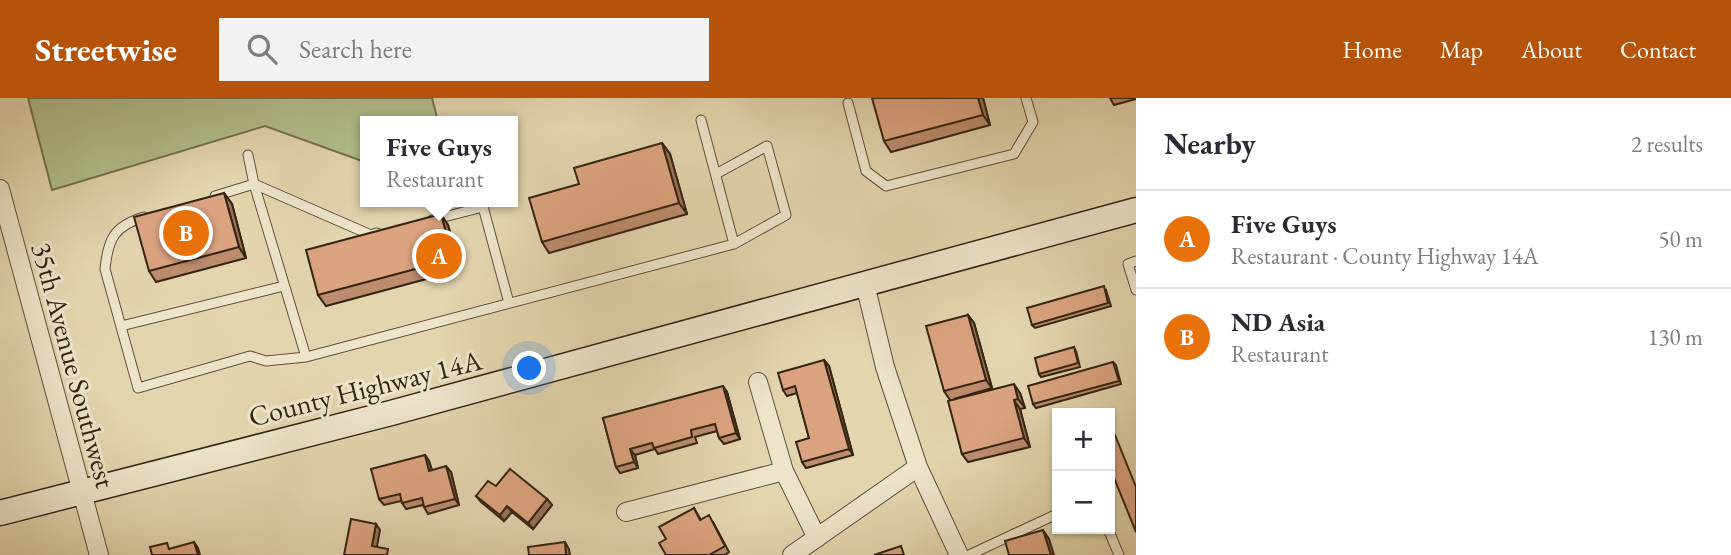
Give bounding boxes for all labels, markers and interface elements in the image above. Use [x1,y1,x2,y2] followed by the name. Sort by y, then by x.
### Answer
[219,18,709,81] search box
[35,28,177,71] text: Streetwise
[243,30,281,68] icon: search
[299,32,412,66] text: Search here
[1342,34,1402,65] text: Home
[1440,34,1483,65] text: Map
[1521,34,1582,65] text: About
[1620,34,1696,65] text: Contact
[360,116,518,207] popup
[1164,124,1256,163] text: Nearby
[1631,129,1703,159] text: 2 results
[386,130,492,164] text: Five Guys
[386,164,484,194] text: Restaurant
[163,207,209,259] pin: B
[1231,207,1337,241] text: Five Guys
[1179,224,1195,254] text: A
[1658,224,1703,254] text: 50 m
[416,230,462,282] pin: A
[24,238,124,492] street label: 35th Avenue Southwest
[1231,241,1539,271] text: Restaurant · County Highway 14A
[1231,305,1325,339] text: ND Asia
[1180,322,1194,352] text: B
[1647,322,1703,352] text: 130 m
[1231,339,1329,369] text: Restaurant
[245,341,486,434] street label: County Highway 14A
[512,351,546,385] your location
[1052,408,1115,534] map controls
[1052,408,1115,471] button: +
[1052,471,1115,534] button: −

